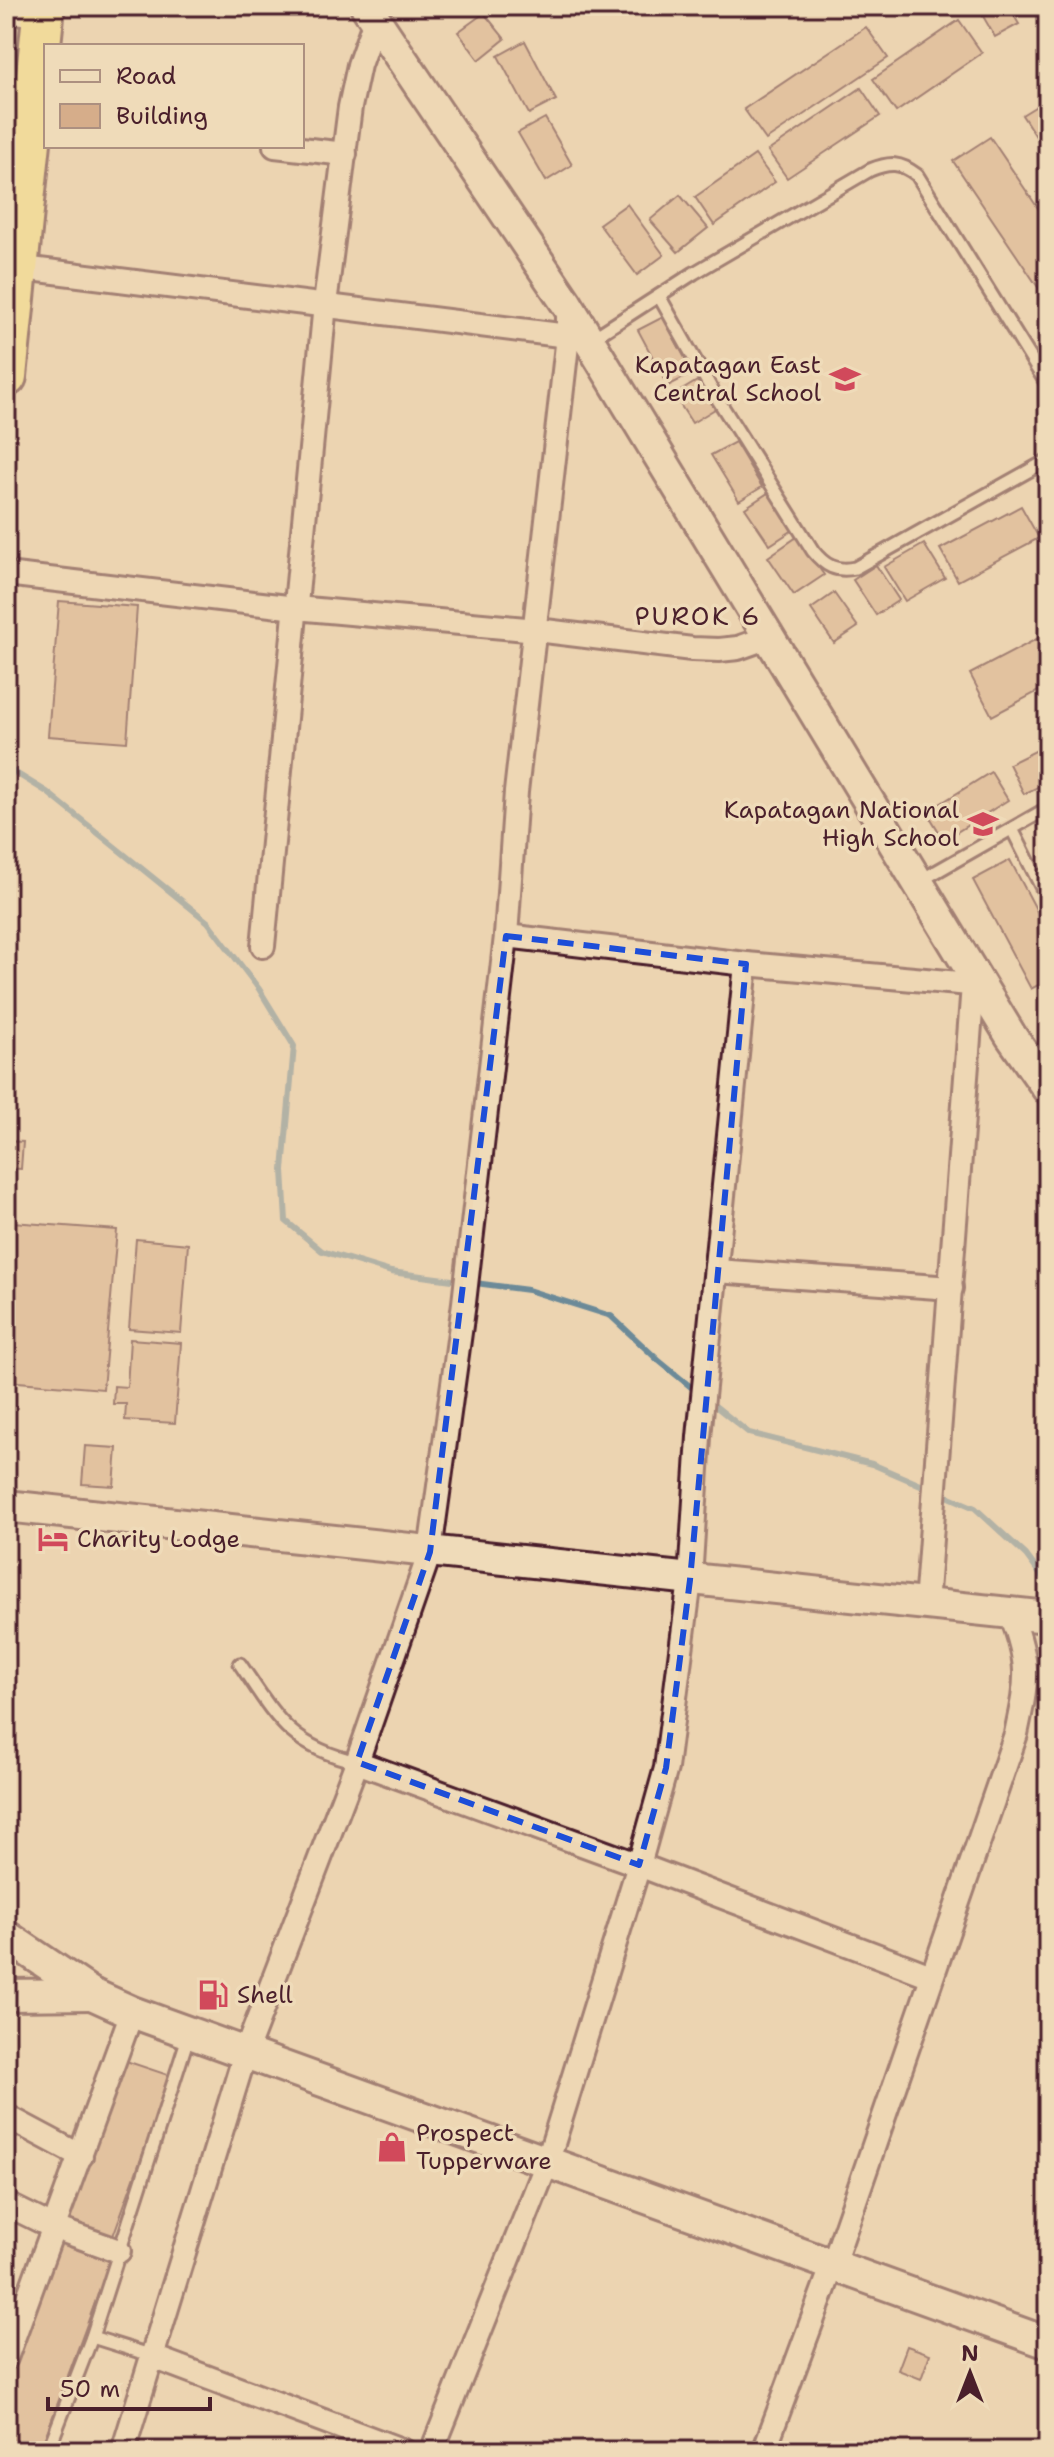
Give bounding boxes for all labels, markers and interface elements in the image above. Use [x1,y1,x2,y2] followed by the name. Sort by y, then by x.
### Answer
[44,44,304,148] legend
[116,60,176,92] text: Road
[116,100,208,132] text: Building
[635,349,822,409] place label: Kapatagan East Central School
[828,362,862,396] school or university icon: Kapatagan East Central School
[634,598,762,633] district label: PUROK 6
[724,794,960,854] place label: Kapatagan National High School
[966,807,1000,841] school or university icon: Kapatagan National High School
[36,1522,70,1556] hotel icon: Charity Lodge
[77,1523,240,1555] place label: Charity Lodge
[196,1978,230,2012] fuel station icon: Shell
[237,1979,294,2011] place label: Shell
[416,2117,552,2177] place label: Prospect Tupperware
[375,2130,409,2164] shop icon: Prospect Tupperware
[930,2333,1010,2413] north arrow
[961,2339,979,2368] text: N
[48,2361,210,2411] scale bar
[60,2373,120,2405] text: 50 m

